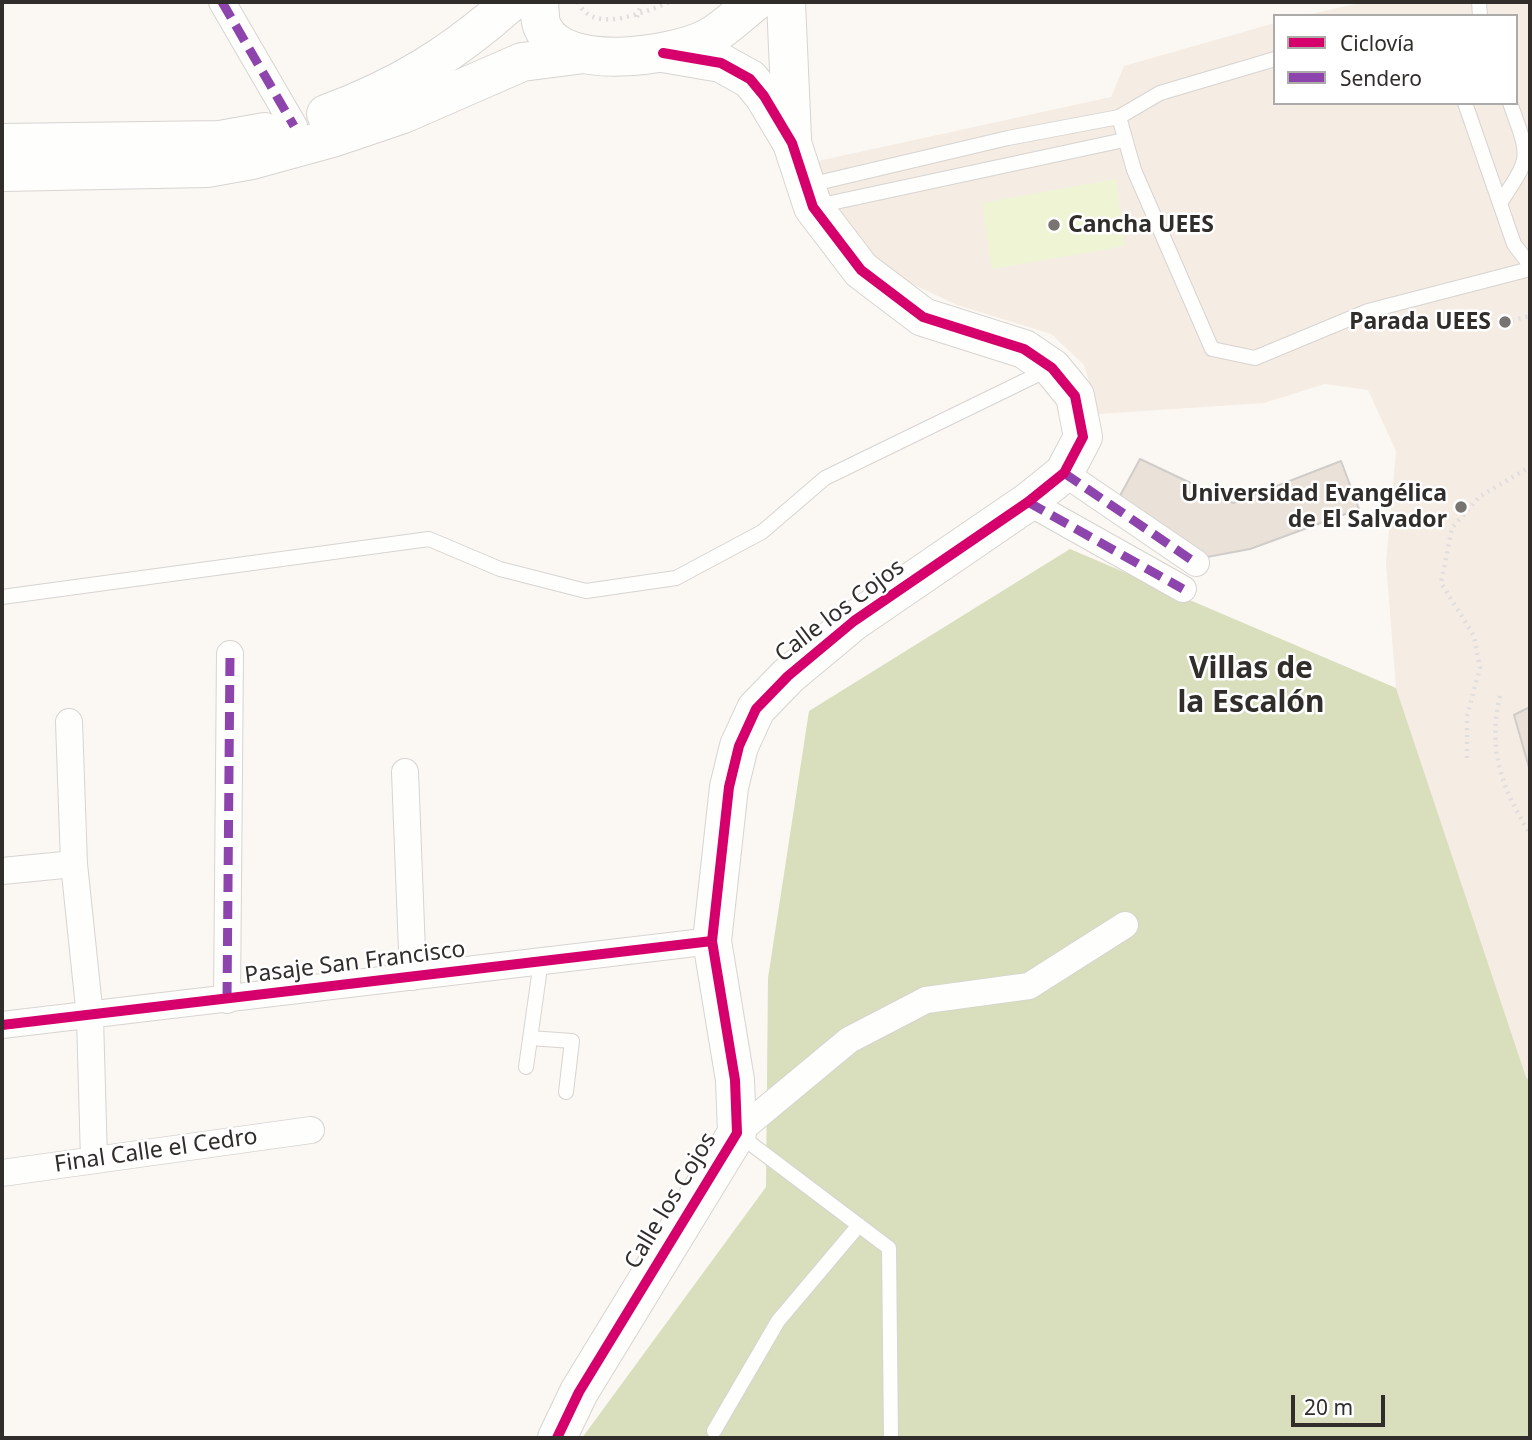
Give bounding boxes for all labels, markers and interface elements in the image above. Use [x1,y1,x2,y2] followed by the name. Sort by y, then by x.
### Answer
[1273,14,1518,105] legend
[1340,29,1414,57] text: Ciclovía
[1340,64,1422,92] text: Sendero
[1068,211,1214,239] place label: Cancha UEES
[1046,217,1062,233] marker: Cancha UEES
[1349,308,1491,336] place label: Parada UEES
[1497,314,1513,330] marker: Parada UEES
[1181,480,1447,534] place label: Universidad Evangélica de El Salvador
[1453,499,1469,515] marker: Universidad Evangélica de El Salvador
[770,554,910,668] street label: Calle los Cojos
[1177,651,1325,722] district label: Villas de la Escalón
[243,936,467,990] street label: Pasaje San Francisco
[53,1123,259,1179] street label: Final Calle el Cedro
[619,1128,723,1274] street label: Calle los Cojos
[1294,1380,1388,1424] scale bar
[1304,1393,1353,1421] text: 20 m

